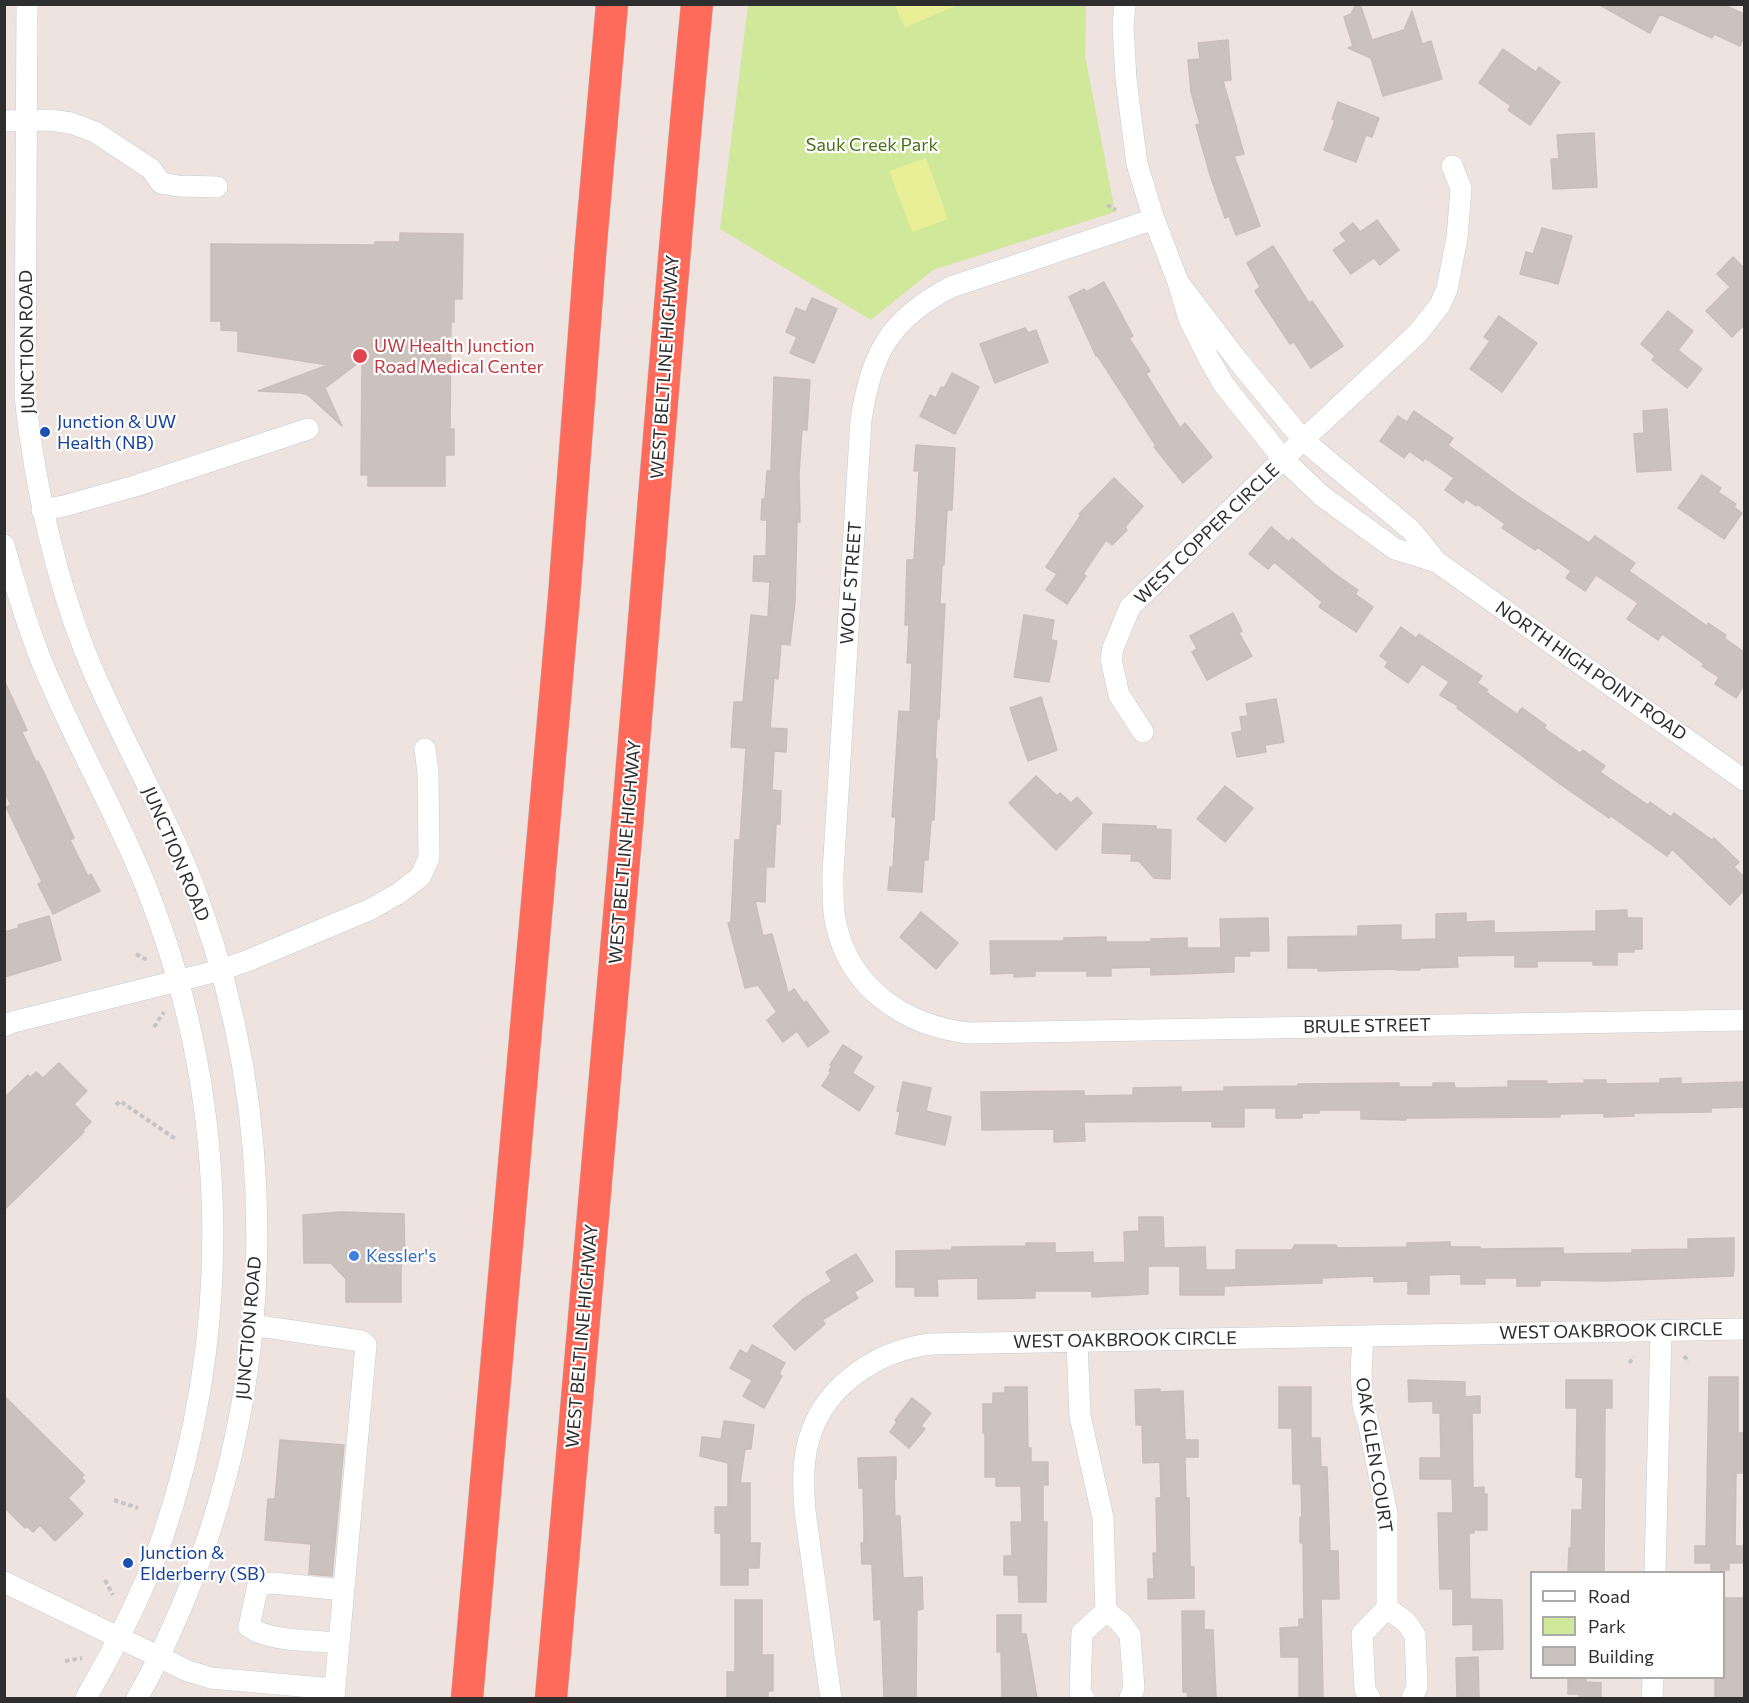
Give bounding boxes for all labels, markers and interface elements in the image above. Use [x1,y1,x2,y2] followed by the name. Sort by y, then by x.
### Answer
[806,134,938,156] park label: Sauk Creek Park
[646,254,684,480] street label: WEST BELTLINE HIGHWAY
[15,270,39,414] street label: JUNCTION ROAD
[374,335,544,378] place label: UW Health Junction Road Medical Center
[351,347,369,365] marker: UW Health Junction Road Medical Center
[57,411,176,454] place label: Junction & UW Health (NB)
[38,425,52,439] marker: Junction & UW Health (NB)
[1130,459,1284,609] street label: WEST COPPER CIRCLE
[836,521,866,645] street label: WOLF STREET
[1491,597,1691,745] street label: NORTH HIGH POINT ROAD
[604,739,646,965] street label: WEST BELTLINE HIGHWAY
[138,783,214,925] street label: JUNCTION ROAD
[1303,1014,1431,1038] street label: BRULE STREET
[561,1223,603,1449] street label: WEST BELTLINE HIGHWAY
[366,1245,436,1267] place label: Kessler's
[347,1249,361,1263] marker: Kessler's
[232,1255,266,1401] street label: JUNCTION ROAD
[1499,1318,1723,1344] street label: WEST OAKBROOK CIRCLE
[1013,1327,1237,1353] street label: WEST OAKBROOK CIRCLE
[1351,1376,1397,1534] street label: OAK GLEN COURT
[140,1542,265,1584] place label: Junction & Elderberry (SB)
[121,1556,135,1570] marker: Junction & Elderberry (SB)
[1530,1571,1725,1679] legend
[1588,1585,1630,1607] text: Road
[1588,1615,1626,1637] text: Park
[1588,1645,1654,1667] text: Building

